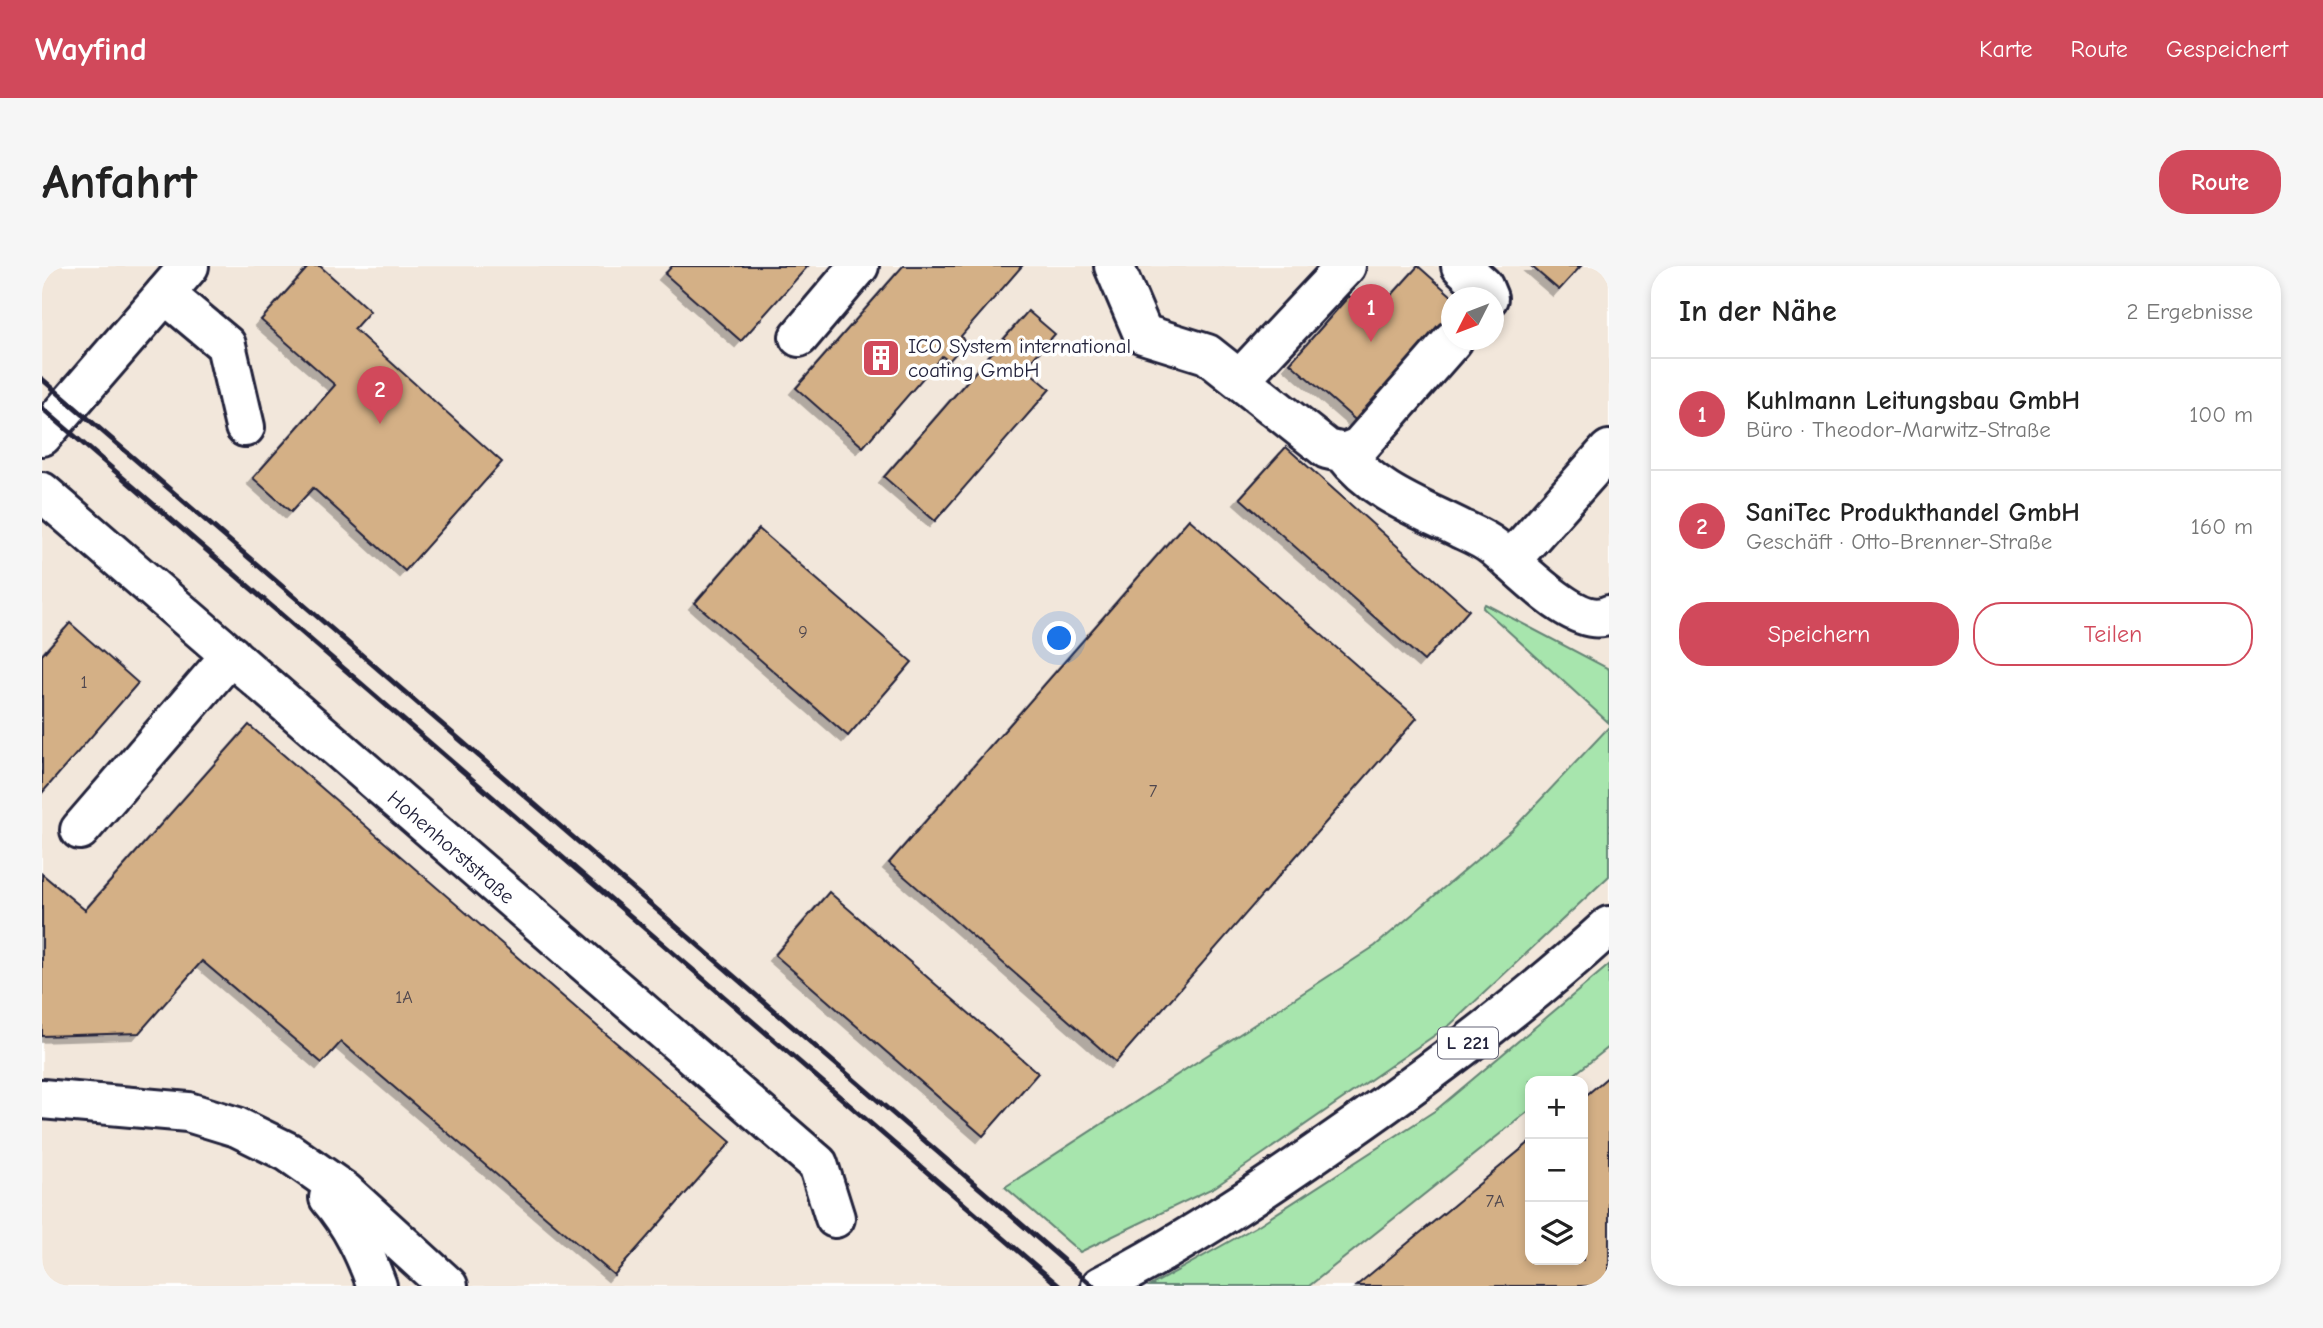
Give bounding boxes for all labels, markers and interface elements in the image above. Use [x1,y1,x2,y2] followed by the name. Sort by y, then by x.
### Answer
[35,30,147,68] text: Wayfind
[1979,35,2033,63] text: Karte
[2071,35,2128,63] text: Route
[2166,35,2288,63] text: Gespeichert
[2159,150,2281,214] button: Route
[42,154,197,210] text: Anfahrt
[1348,284,1394,342] pin: 1
[1441,287,1504,350] north arrow
[1679,294,1837,329] text: In der Nähe
[2126,298,2253,325] text: 2 Ergebnisse
[908,334,1131,382] place label: ICO System international coating GmbH
[860,337,902,379] building icon: ICO System international coating GmbH
[357,366,403,424] pin: 2
[1746,386,2080,416] text: Kuhlmann Leitungsbau GmbH
[1697,401,1707,428] text: 1
[2189,401,2253,428] text: 100 m
[1746,416,2051,443] text: Büro · Theodor-Marwitz-Straße
[1746,498,2080,528] text: SaniTec Produkthandel GmbH
[1696,513,1708,540] text: 2
[2191,513,2253,540] text: 160 m
[1746,528,2052,555] text: Geschäft · Otto-Brenner-Straße
[1679,602,1959,666] button: Speichern
[1973,602,2253,666] button: Teilen
[1042,621,1076,655] your location
[798,622,808,643] house number: 9
[80,672,88,693] house number: 1
[1149,781,1158,802] house number: 7
[383,785,519,909] street label: Hohenhorststraße
[395,987,413,1008] house number: 1A
[1438,1028,1498,1058] road number: L 221
[1525,1076,1588,1265] map controls
[1525,1076,1588,1139] button: +
[1525,1139,1588,1202] button: −
[1486,1191,1504,1212] house number: 7A
[1525,1202,1588,1265] button: layers

